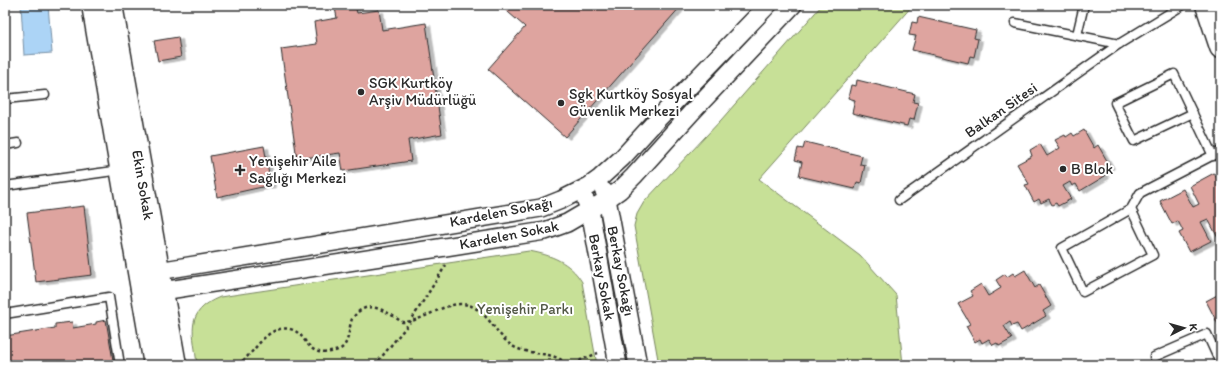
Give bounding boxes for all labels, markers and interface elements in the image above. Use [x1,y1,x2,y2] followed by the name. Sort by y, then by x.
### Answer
[369,74,476,109] place label: SGK Kurtköy Arşiv Müdürlüğü
[961,78,1041,142] street label: Balkan Sitesi
[569,85,693,120] place label: Sgk Kurtköy Sosyal Güvenlik Merkezi
[356,87,366,97] marker: SGK Kurtköy Arşiv Müdürlüğü
[556,98,566,108] marker: Sgk Kurtköy Sosyal Güvenlik Merkezi
[128,149,158,222] street label: Ekin Sokak
[249,152,346,187] place label: Yenişehir Aile Sağlığı Merkezi
[1071,160,1113,178] place label: B Blok
[234,164,246,176] marker: Yenişehir Aile Sağlığı Merkezi
[1058,164,1068,174] marker: B Blok
[448,193,554,231] street label: Kardelen Sokağı
[458,217,560,253] street label: Kardelen Sokak
[603,224,639,318] street label: Berkay Sokağı
[585,232,619,322] street label: Berkay Sokak
[477,300,573,318] park label: Yenişehir Parkı
[1164,308,1204,348] north arrow
[1187,323,1200,332] text: K

